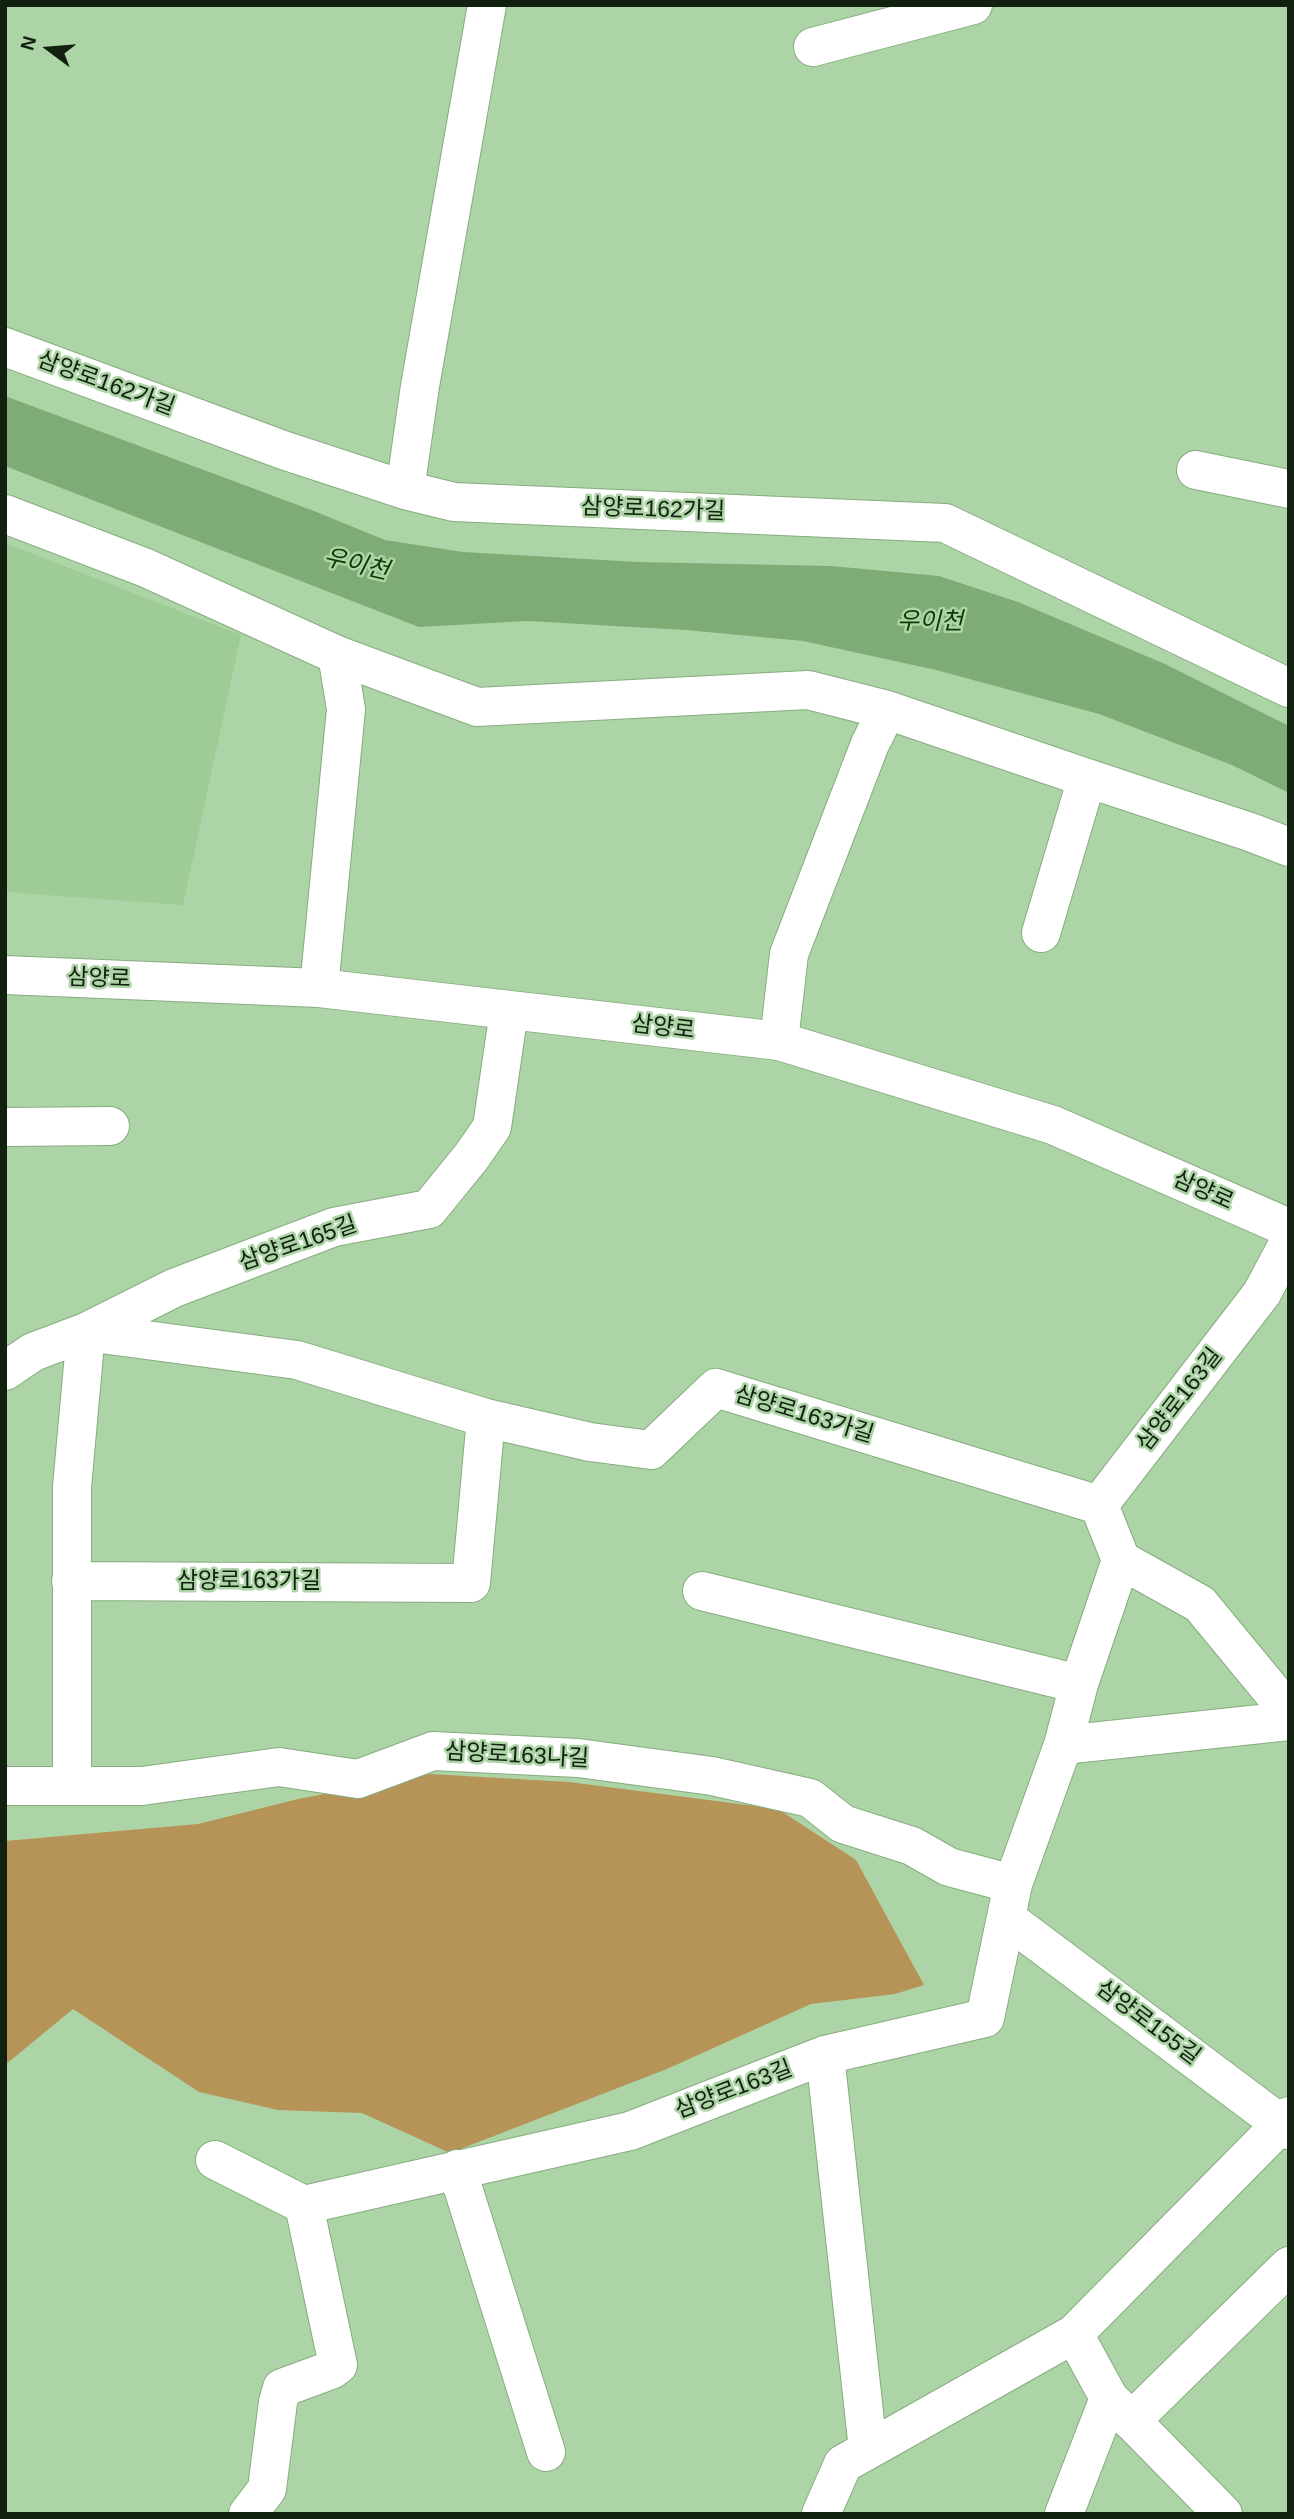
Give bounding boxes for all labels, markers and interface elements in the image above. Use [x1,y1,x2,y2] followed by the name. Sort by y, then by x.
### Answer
[14,14,84,84] north arrow
[16,34,40,53] text: N
[34,346,178,422] street label: 삼양로162가길
[580,494,726,526] street label: 삼양로162가길
[320,544,392,586] water label: 우이천
[897,608,963,636] water label: 우이천
[67,964,131,994] street label: 삼양로
[630,1010,696,1046] street label: 삼양로
[1168,1165,1238,1217] street label: 삼양로
[235,1211,361,1277] street label: 삼양로165길
[1131,1343,1229,1457] street label: 삼양로163길
[731,1381,877,1449] street label: 삼양로163가길
[177,1568,321,1596] street label: 삼양로163가길
[444,1738,590,1774] street label: 삼양로163나길
[1091,1975,1205,2071] street label: 삼양로155길
[672,2055,796,2125] street label: 삼양로163길

